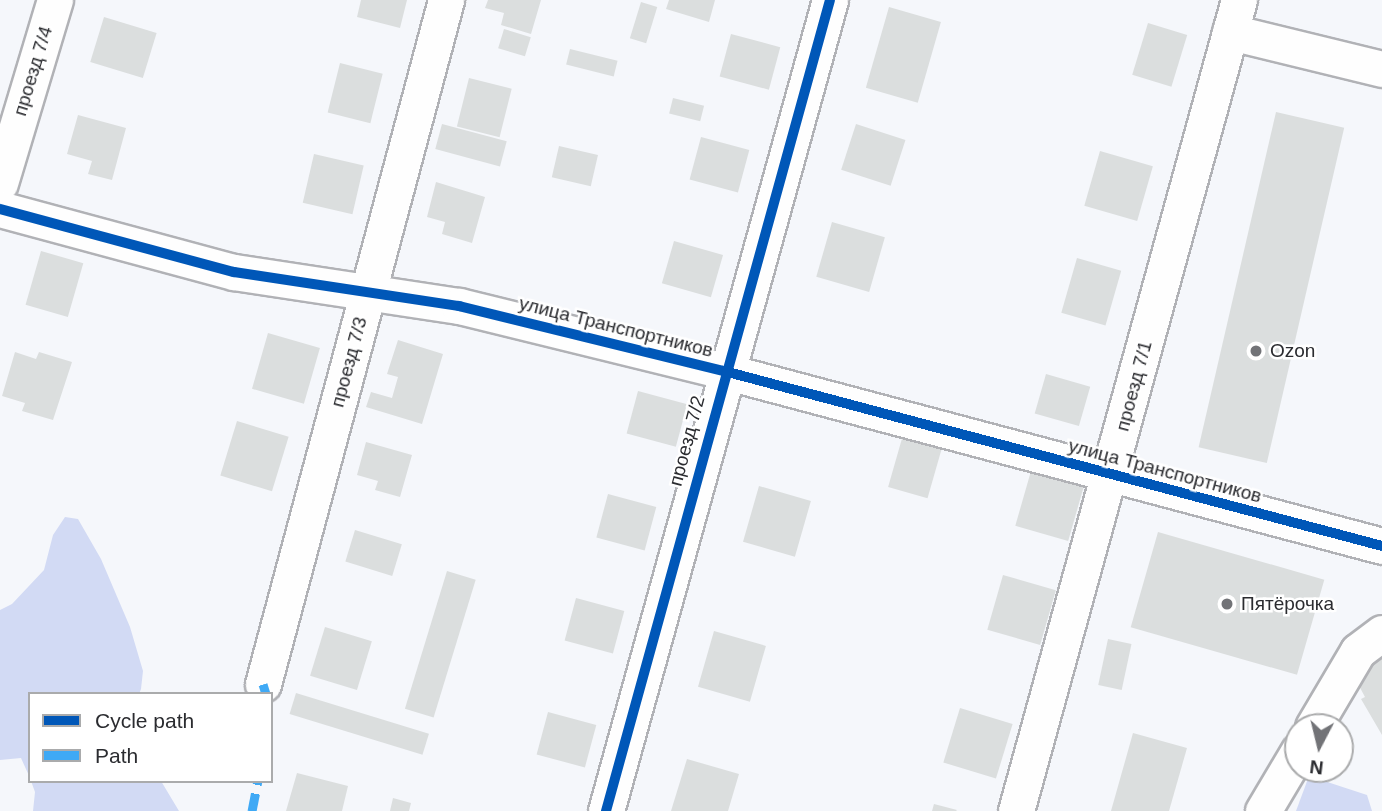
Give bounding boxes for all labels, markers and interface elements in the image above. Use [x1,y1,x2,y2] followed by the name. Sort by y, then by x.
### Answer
[9,23,57,119] street label: проезд 7/4
[517,292,715,362] street label: улица Транспортников
[326,314,372,410] street label: проезд 7/3
[1111,338,1157,434] street label: проезд 7/1
[1270,340,1315,362] place label: Ozon
[1248,343,1264,359] marker: Ozon
[664,393,710,489] street label: проезд 7/2
[1066,434,1264,508] street label: улица Транспортников
[1241,593,1334,615] place label: Пятёрочка
[1219,596,1235,612] marker: Пятёрочка
[28,692,273,783] legend
[95,709,194,732] text: Cycle path
[1284,713,1354,783] north arrow
[95,744,138,767] text: Path
[1309,756,1325,779] text: N

